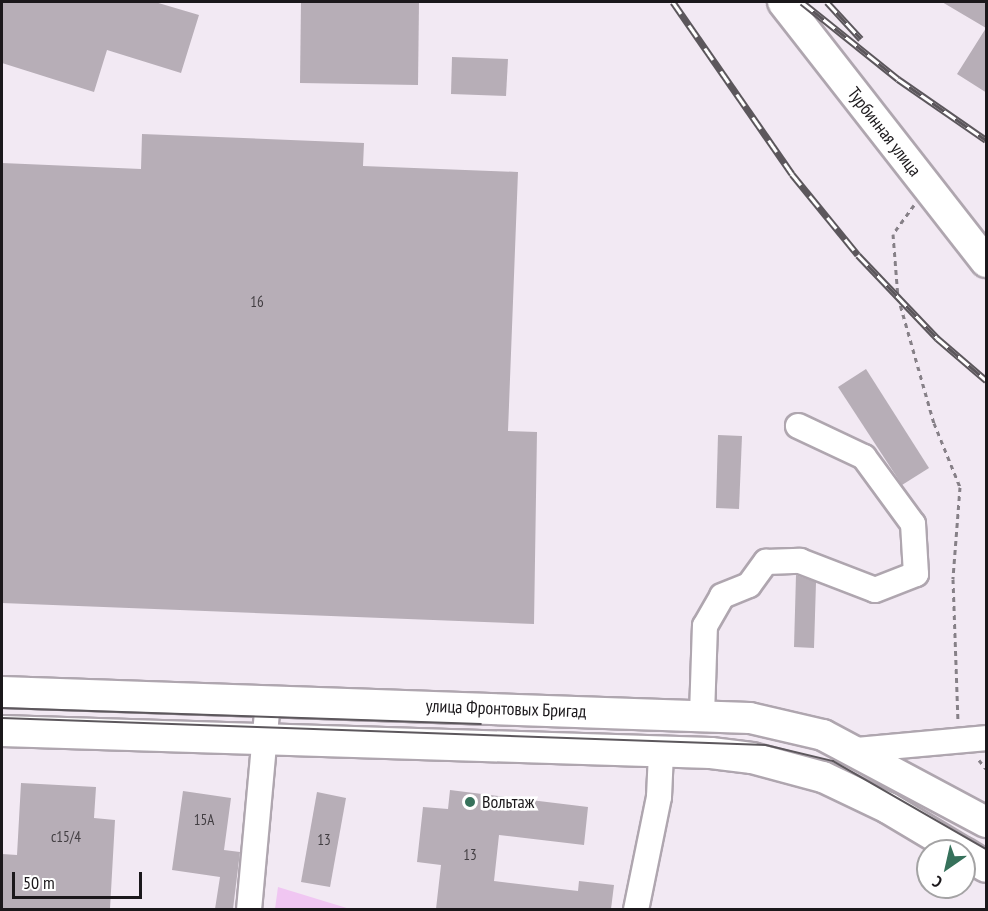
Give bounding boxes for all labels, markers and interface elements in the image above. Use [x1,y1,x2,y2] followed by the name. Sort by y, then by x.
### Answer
[843,83,925,181] street label: Турбинная улица
[250,293,264,311] house number: 16
[425,695,587,723] street label: улица Фронтовых Бригад
[482,791,534,813] place label: Вольтаж
[463,795,477,809] marker: Вольтаж
[194,811,214,829] house number: 15А
[51,828,81,846] house number: с15/4
[317,831,331,849] house number: 13
[916,839,976,899] north arrow
[463,846,477,864] house number: 13
[15,860,146,898] scale bar
[23,871,55,894] text: 50 m
[928,872,946,893] text: С

